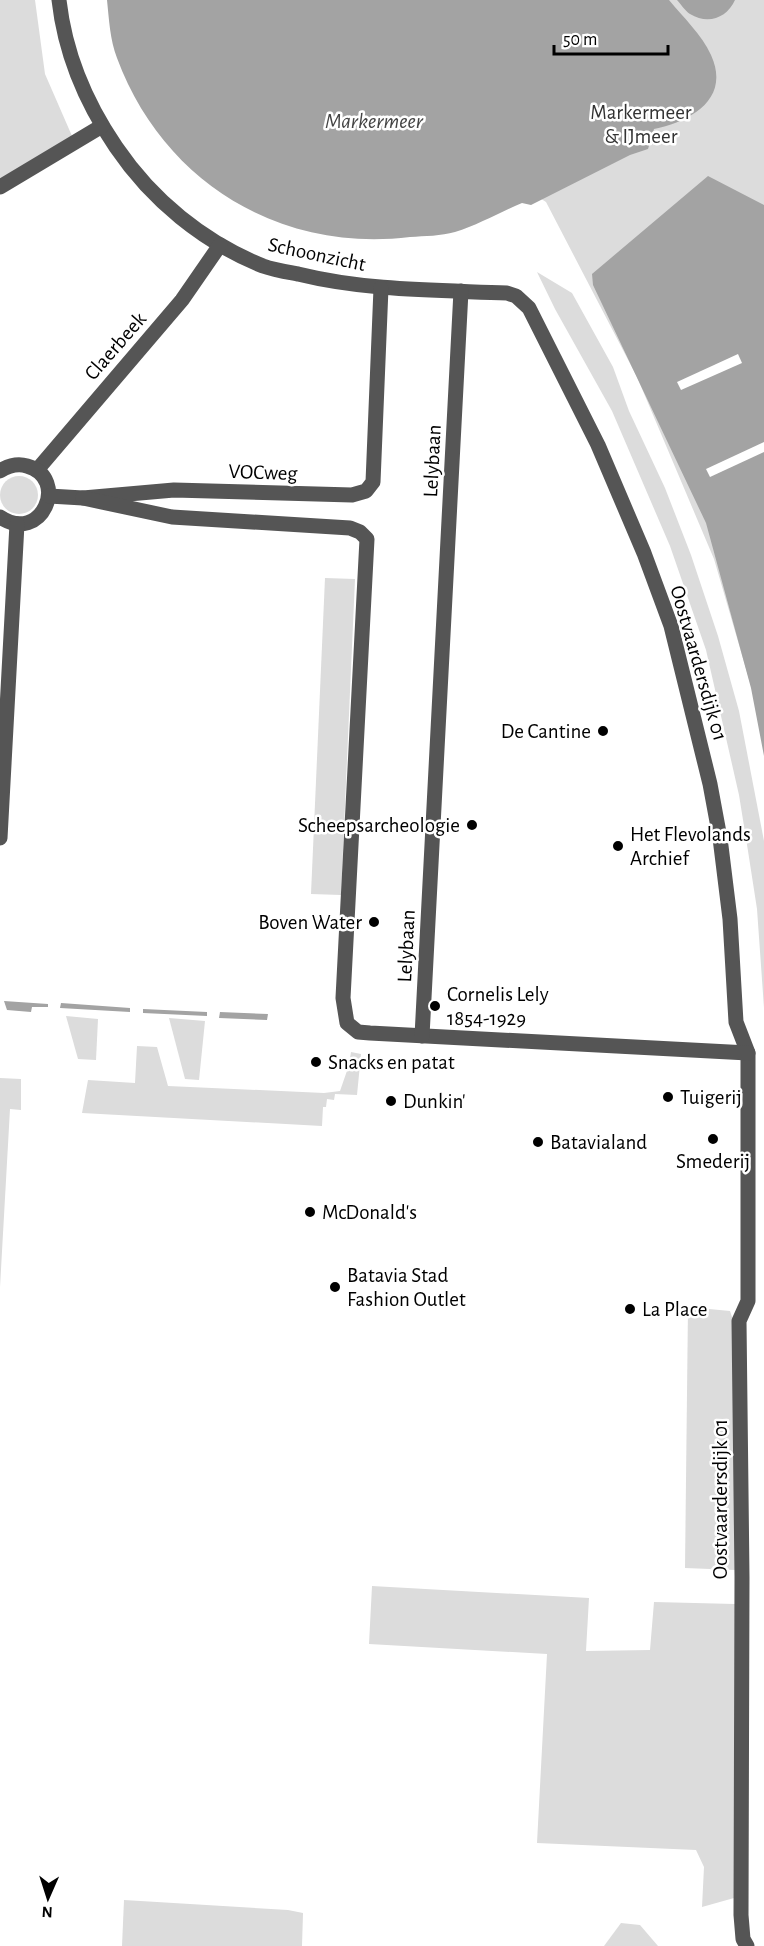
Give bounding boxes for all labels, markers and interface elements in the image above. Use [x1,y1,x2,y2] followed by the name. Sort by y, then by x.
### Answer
[554,18,668,56] scale bar
[563,31,597,49] text: 50 m
[590,102,692,147] park label: Markermeer & IJmeer
[325,110,424,132] water label: Markermeer
[266,234,368,275] street label: Schoonzicht
[81,308,150,384] street label: Claerbeek
[420,424,445,498] street label: Lelybaan
[228,461,299,484] street label: VOCweg
[666,583,731,743] street label: Oostvaardersdijk 01
[501,721,591,742] place label: De Cantine
[596,724,610,738] marker: De Cantine
[298,815,460,836] place label: Scheepsarcheologie
[465,818,479,832] marker: Scheepsarcheologie
[630,824,751,869] place label: Het Flevolands Archief
[611,839,625,853] marker: Het Flevolands Archief
[394,909,419,983] street label: Lelybaan
[258,912,362,933] place label: Boven Water
[367,915,381,929] marker: Boven Water
[447,984,549,1029] place label: Cornelis Lely 1854-1929
[428,999,442,1013] marker: Cornelis Lely 1854-1929
[328,1052,455,1073] place label: Snacks en patat
[309,1055,323,1069] marker: Snacks en patat
[680,1087,742,1108] place label: Tuigerij
[661,1090,675,1104] marker: Tuigerij
[403,1091,466,1112] place label: Dunkin'
[384,1094,398,1108] marker: Dunkin'
[550,1132,647,1153] place label: Batavialand
[706,1132,720,1146] marker: Smederij
[531,1135,545,1149] marker: Batavialand
[676,1151,750,1172] place label: Smederij
[322,1202,417,1223] place label: McDonald's
[303,1205,317,1219] marker: McDonald's
[347,1265,466,1310] place label: Batavia Stad Fashion Outlet
[328,1280,342,1294] marker: Batavia Stad Fashion Outlet
[642,1299,707,1320] place label: La Place
[623,1302,637,1316] marker: La Place
[710,1419,731,1579] street label: Oostvaardersdijk 01
[18,1868,78,1928] north arrow
[41,1904,53,1920] text: N

